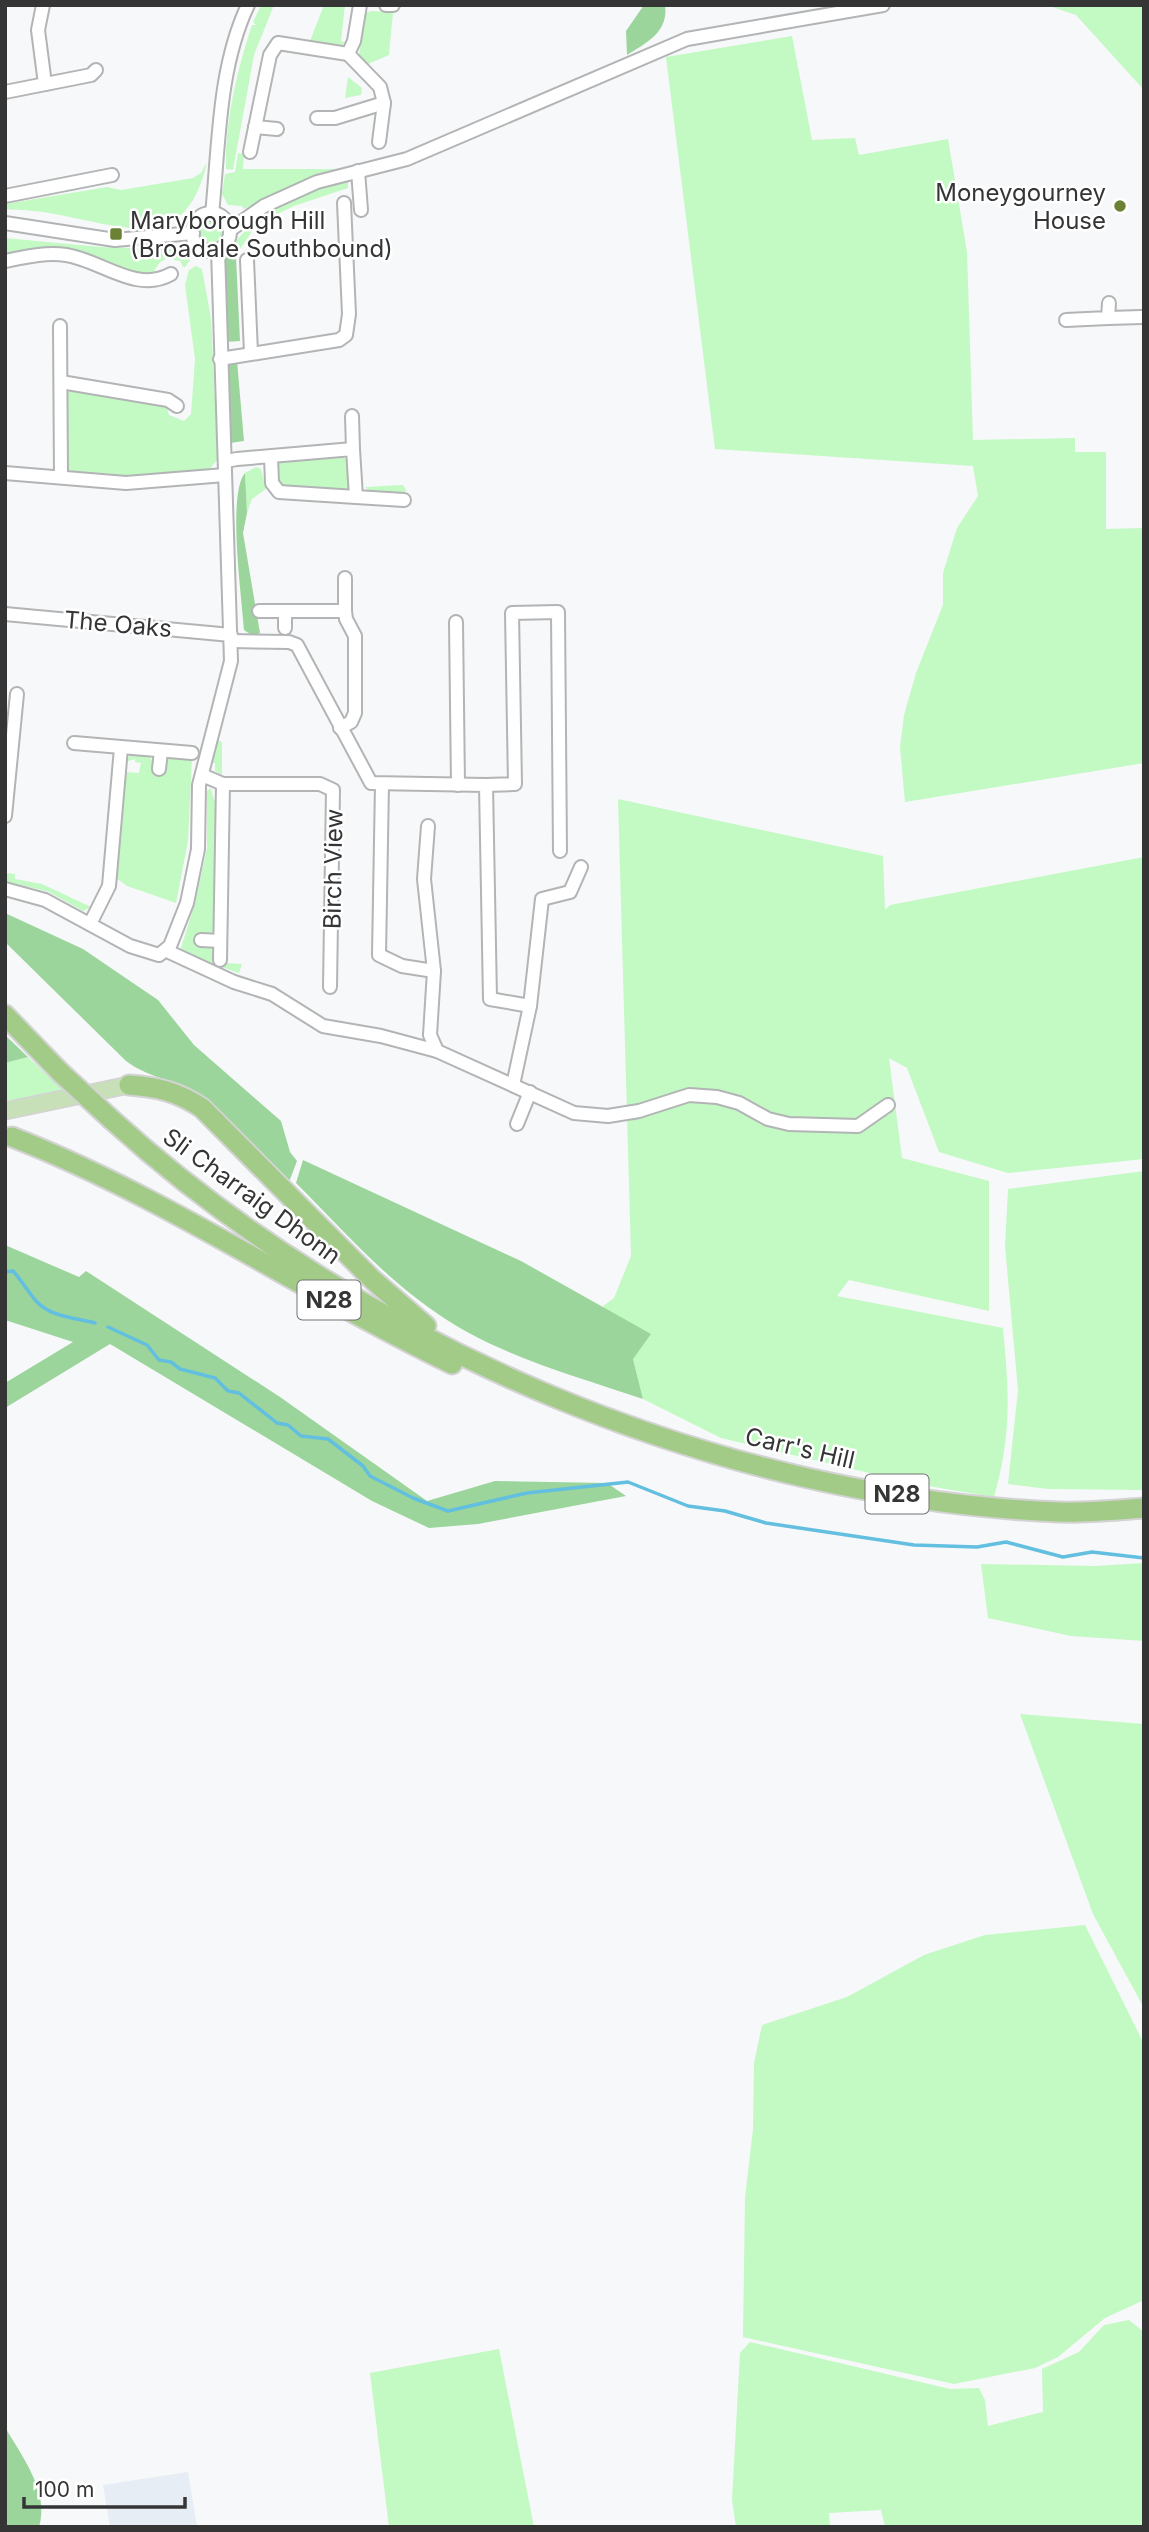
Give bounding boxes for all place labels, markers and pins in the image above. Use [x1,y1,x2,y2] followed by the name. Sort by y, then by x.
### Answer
[935,178,1106,235] place label: Moneygourney House
[1112,198,1128,214] marker: Moneygourney House
[130,206,393,263] place label: Maryborough Hill (Broadale Southbound)
[108,226,124,242] marker: Maryborough Hill (Broadale Southbound)

